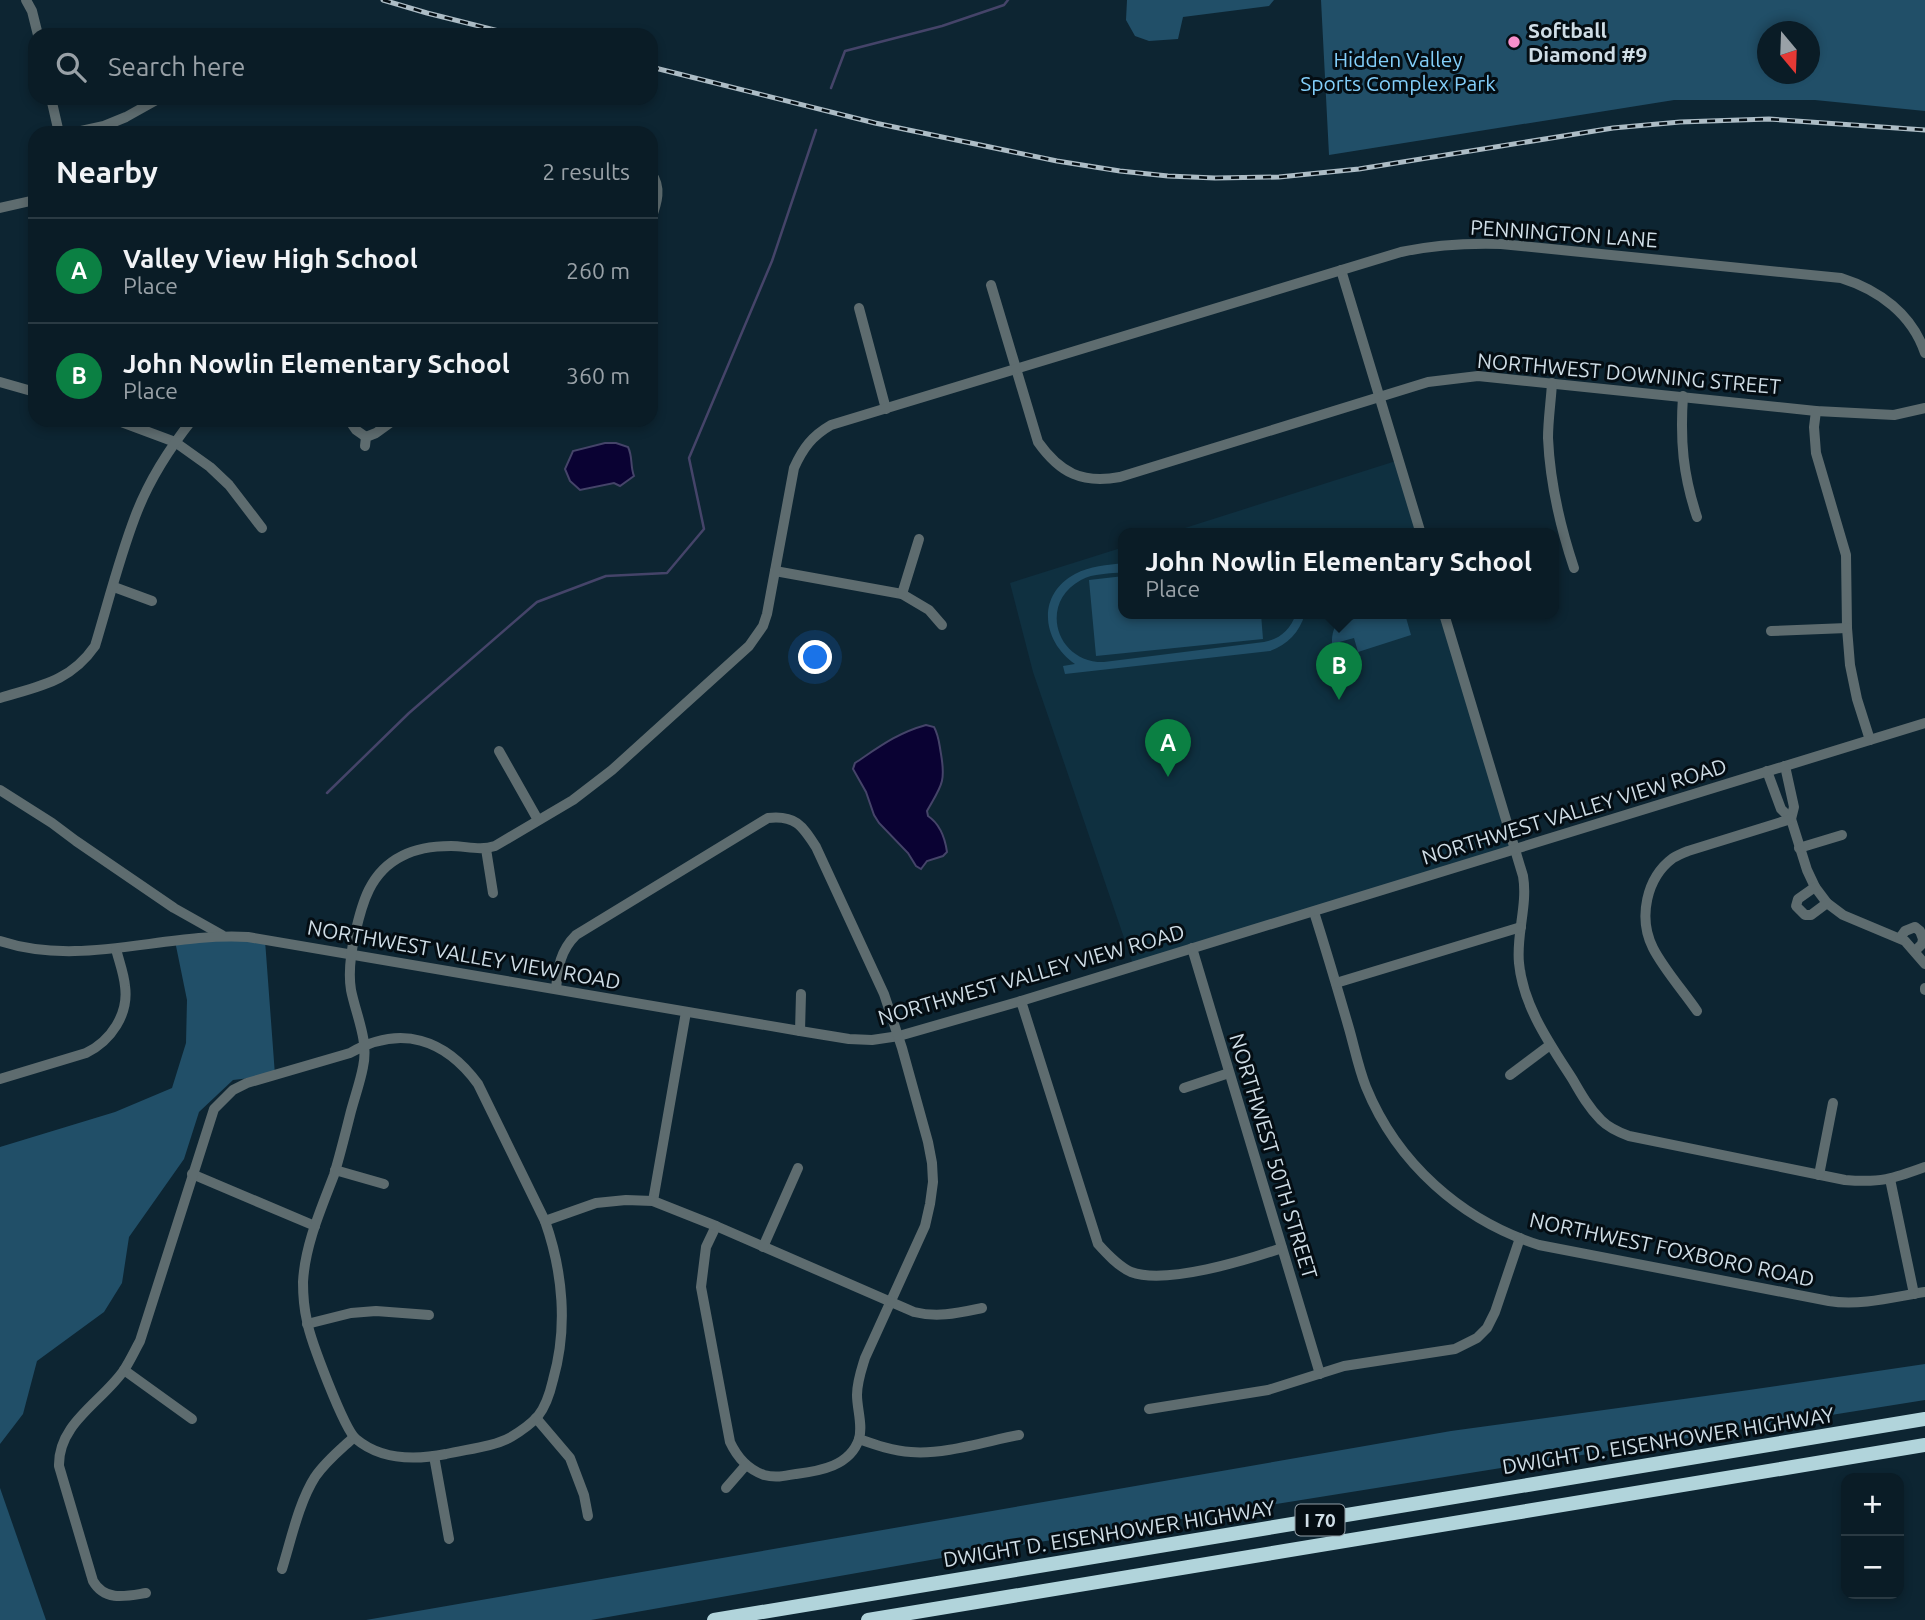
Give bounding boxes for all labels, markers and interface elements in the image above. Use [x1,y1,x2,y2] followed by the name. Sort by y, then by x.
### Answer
[1528,18,1647,66] place label: Softball Diamond #9
[1757,21,1820,84] north arrow
[28,28,658,105] search box
[1506,34,1522,50] marker: Softball Diamond #9
[1300,47,1496,95] park label: Hidden Valley Sports Complex Park
[52,48,90,86] icon: search
[108,52,245,81] text: Search here
[56,155,158,189] text: Nearby
[542,159,630,184] text: 2 results
[1470,214,1658,252] street label: PENNINGTON LANE
[123,244,418,273] text: Valley View High School
[71,258,87,283] text: A
[566,258,630,283] text: 260 m
[123,273,178,298] text: Place
[1476,348,1782,398] street label: NORTHWEST DOWNING STREET
[123,349,510,378] text: John Nowlin Elementary School
[71,363,87,388] text: B
[566,363,630,388] text: 360 m
[123,378,178,403] text: Place
[1118,528,1559,619] popup
[1145,547,1532,576] text: John Nowlin Elementary School
[1145,576,1200,601] text: Place
[798,640,832,674] your location
[1316,642,1362,700] pin: B
[1145,719,1191,777] pin: A
[1419,753,1729,869] street label: NORTHWEST VALLEY VIEW ROAD
[305,915,623,993] street label: NORTHWEST VALLEY VIEW ROAD
[875,919,1187,1029] street label: NORTHWEST VALLEY VIEW ROAD
[1225,1031,1323,1282] street label: NORTHWEST 50TH STREET
[1527,1207,1817,1291] street label: NORTHWEST FOXBORO ROAD
[1500,1402,1836,1478] street label: DWIGHT D. EISENHOWER HIGHWAY
[1841,1473,1904,1599] map controls
[1841,1473,1904,1536] button: +
[941,1495,1277,1571] street label: DWIGHT D. EISENHOWER HIGHWAY
[1296,1504,1344,1536] road number: I 70
[1841,1536,1904,1599] button: −

